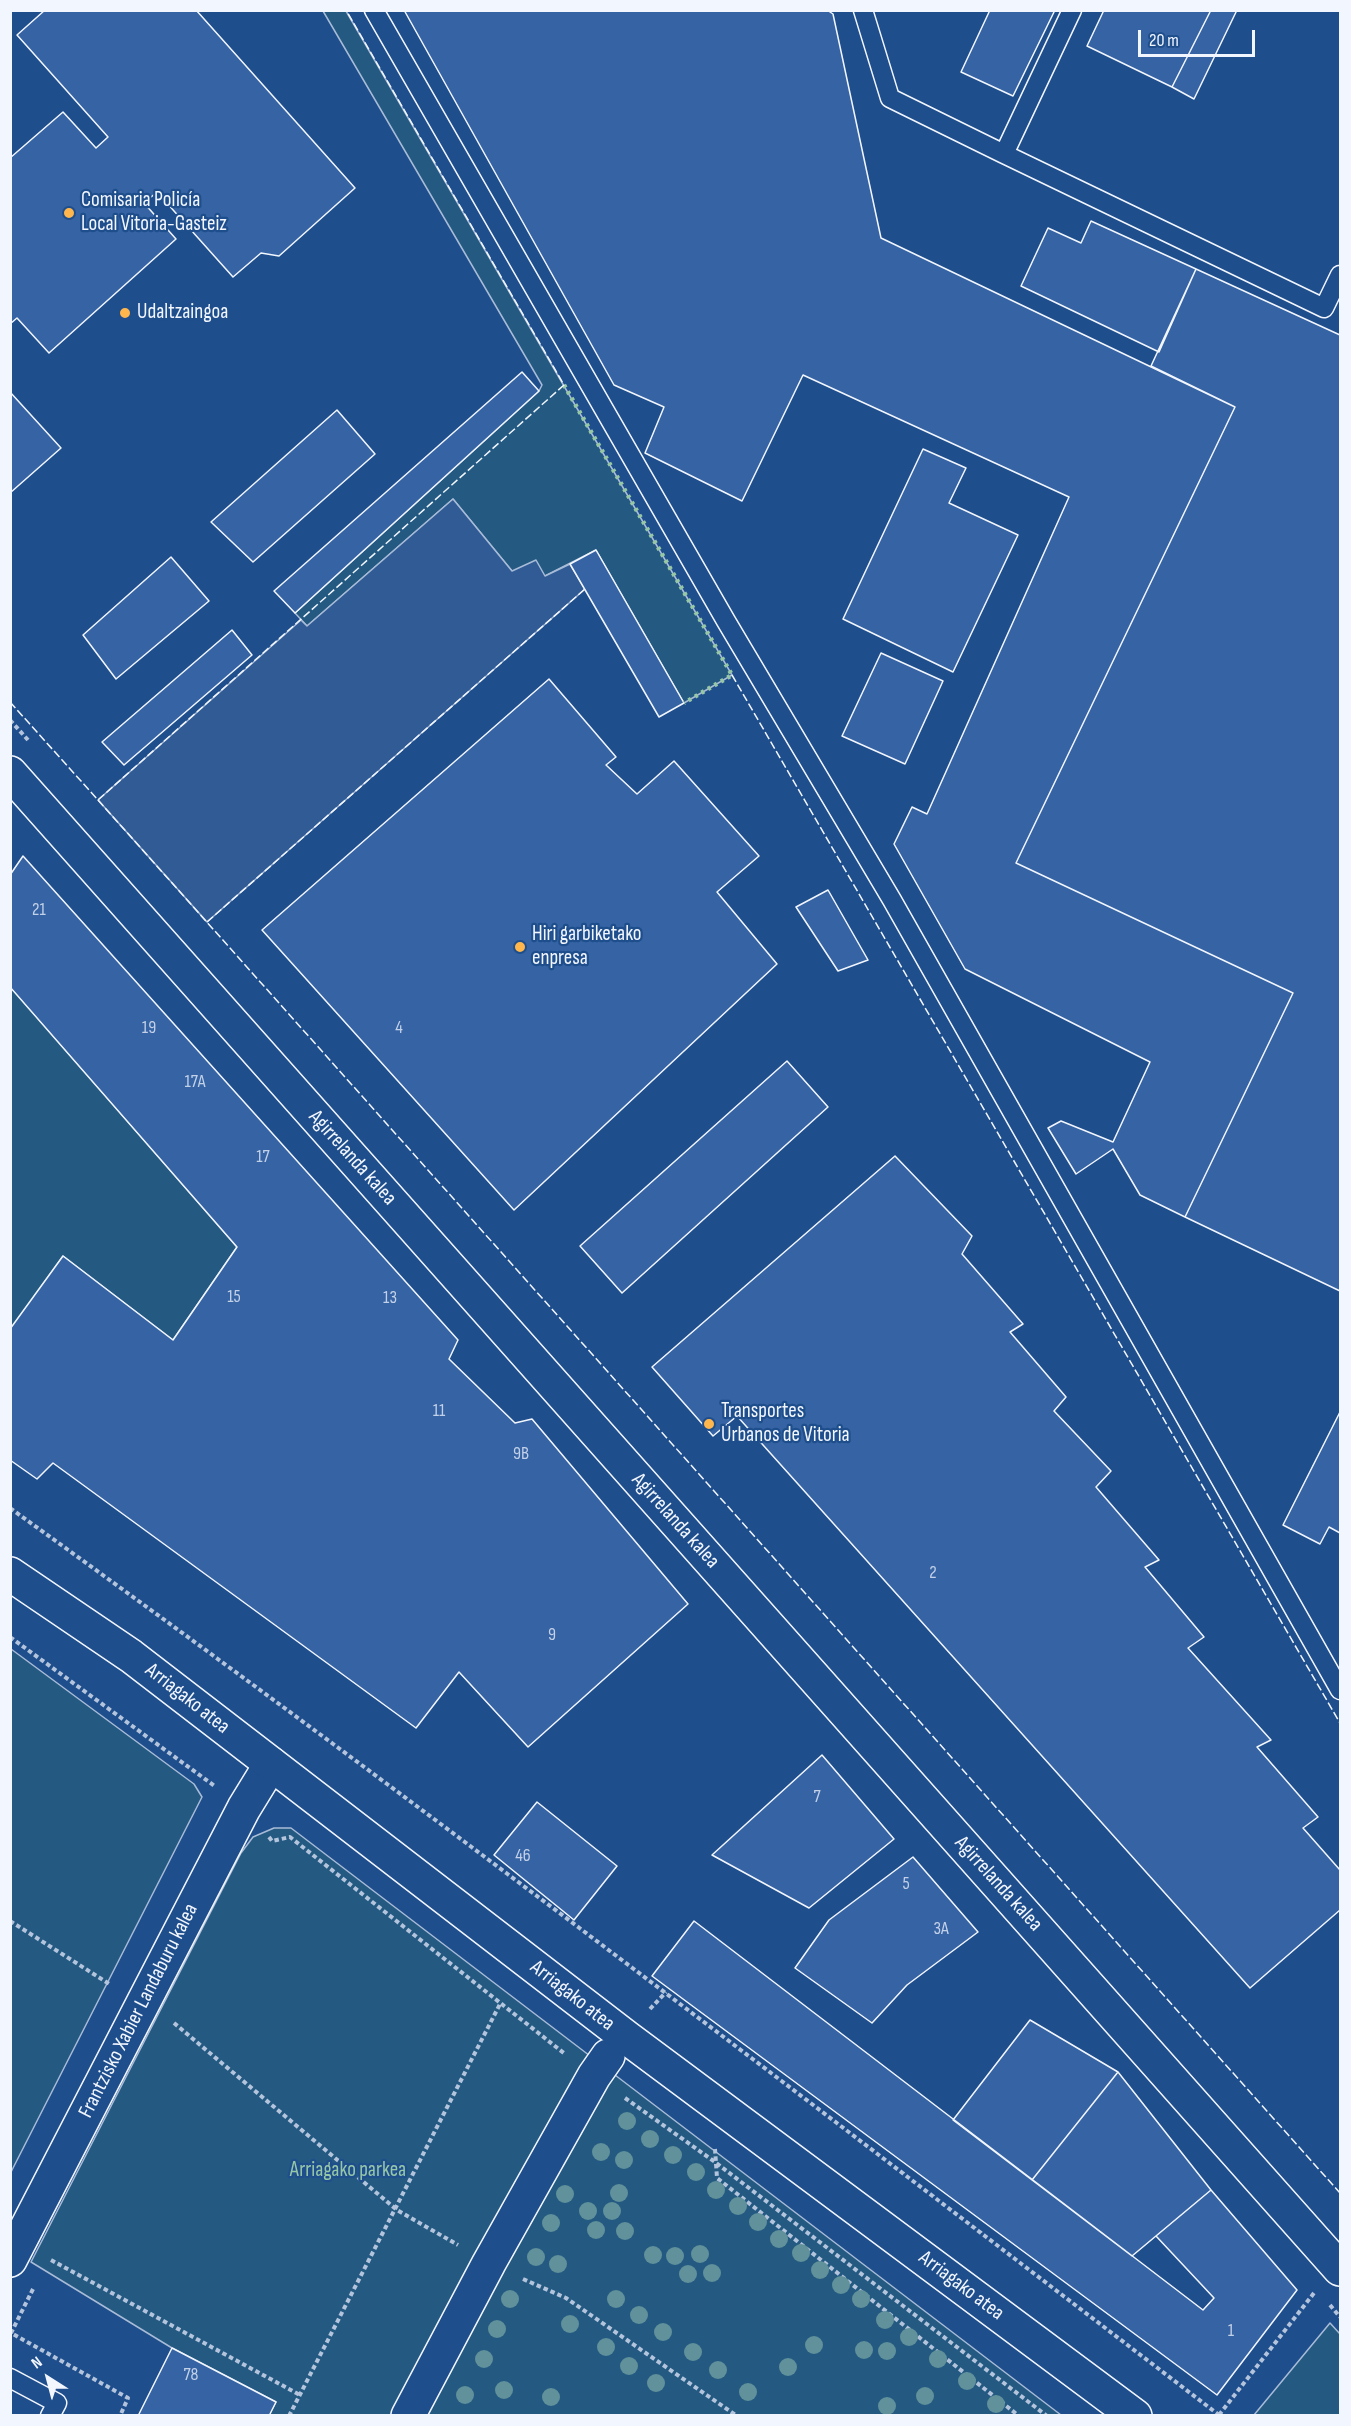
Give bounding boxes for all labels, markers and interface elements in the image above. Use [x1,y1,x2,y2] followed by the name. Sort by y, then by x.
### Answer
[1141,18,1258,56] scale bar
[1149,30,1179,51] text: 20 m
[81,188,227,238] place label: Comisaria Policía Local Vitoria-Gasteiz
[62,206,76,220] marker: Comisaria Policía Local Vitoria-Gasteiz
[137,300,228,326] place label: Udaltzaingoa
[118,306,132,320] marker: Udaltzaingoa
[32,899,46,921] house number: 21
[532,922,642,972] place label: Hiri garbiketako enpresa
[513,940,527,954] marker: Hiri garbiketako enpresa
[142,1017,156,1039] house number: 19
[395,1017,403,1039] house number: 4
[185,1071,205,1093] house number: 17A
[303,1105,401,1211] street label: Agirrelanda kalea
[256,1146,270,1168] house number: 17
[227,1286,241,1308] house number: 15
[383,1287,397,1309] house number: 13
[721,1399,850,1449] place label: Transportes Urbanos de Vitoria
[433,1400,445,1422] house number: 11
[702,1417,716,1431] marker: Transportes Urbanos de Vitoria
[513,1443,529,1465] house number: 9B
[626,1468,724,1574] street label: Agirrelanda kalea
[929,1562,937,1584] house number: 2
[548,1624,556,1646] house number: 9
[140,1658,234,1740] street label: Arriagako atea
[813,1786,821,1808] house number: 7
[949,1831,1047,1937] street label: Agirrelanda kalea
[515,1845,531,1867] house number: 46
[902,1873,910,1895] house number: 5
[74,1900,204,2122] street label: Frantzisko Xabier Landaburu kalea
[933,1918,949,1940] house number: 3A
[525,1955,619,2037] street label: Arriagako atea
[290,2158,406,2184] park label: Arriagako parkea
[913,2246,1009,2326] street label: Arriagako atea
[1228,2320,1234,2342] house number: 1
[18,2348,78,2408] north arrow
[28,2353,46,2373] text: N
[183,2364,199,2386] house number: 78

